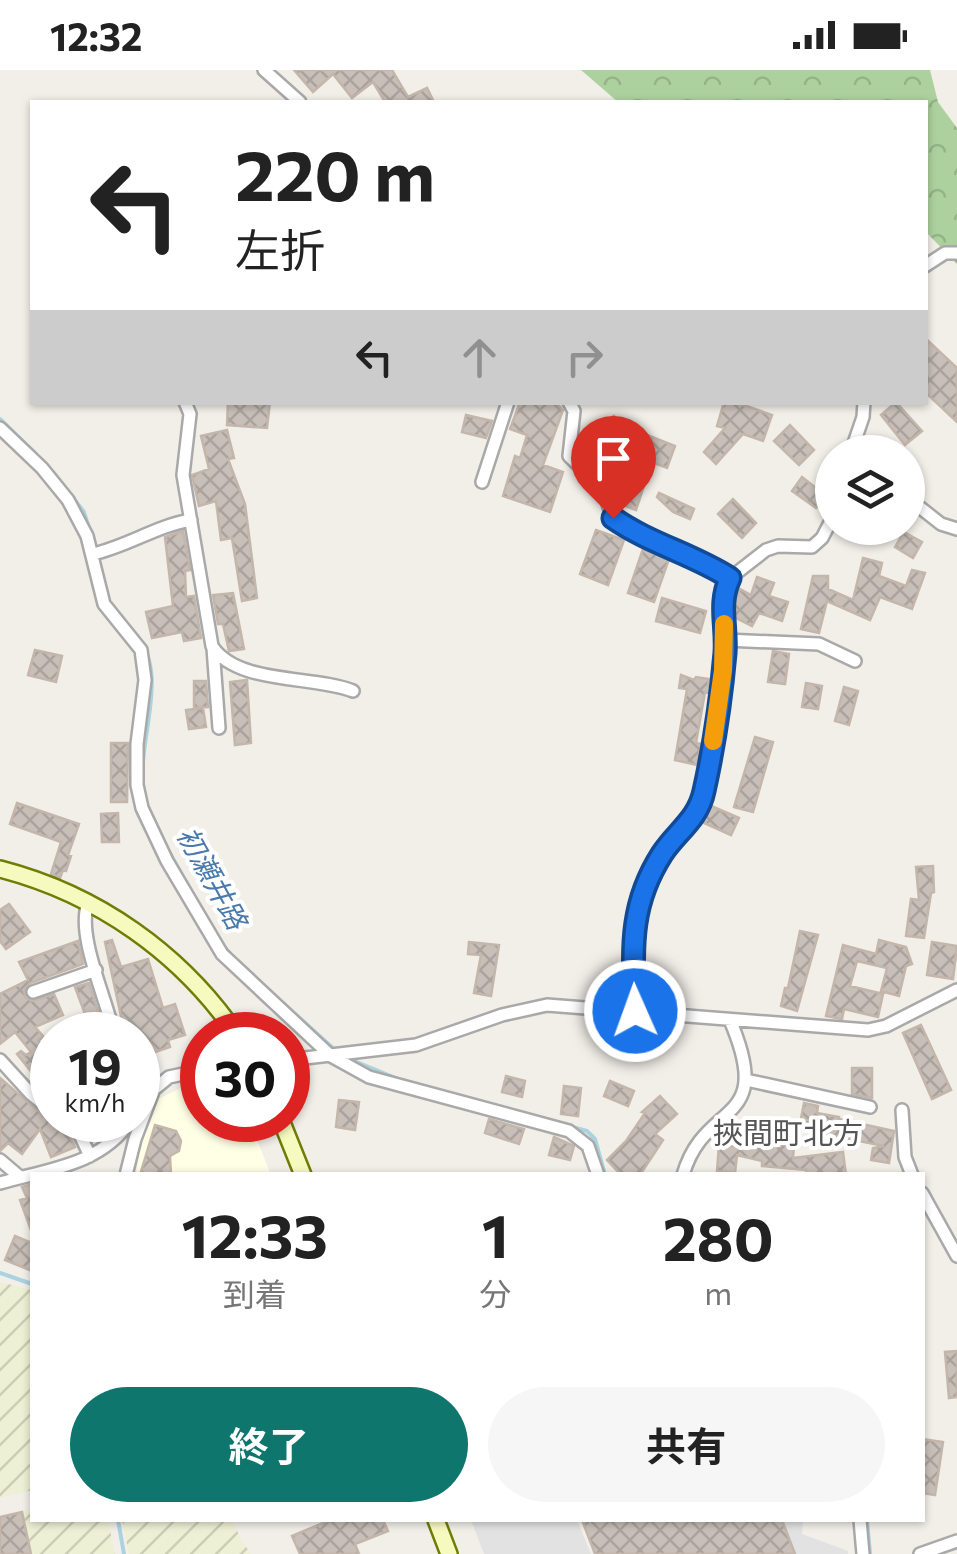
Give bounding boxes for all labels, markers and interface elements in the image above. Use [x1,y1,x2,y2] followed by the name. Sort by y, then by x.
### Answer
[50,12,142,59] text: 12:32
[235,130,435,215] text: 220 m
[70,140,200,270] icon: left
[235,221,325,276] text: 左折
[347,330,402,385] icon: left
[452,330,507,385] icon: ahead
[557,330,612,385] icon: right
[571,416,656,519] pin
[586,431,641,486] icon: arrive
[815,435,925,545] map controls
[815,435,925,545] button: layers
[171,820,256,936] water label: 初瀬井路
[583,959,687,1063] position arrow
[180,1012,310,1142] speed limit sign: 30
[68,1034,122,1095] text: 19
[65,1087,125,1117] text: km/h
[713,1113,863,1150] district label: 挾間町北方
[181,1197,328,1270] text: 12:33
[482,1197,509,1270] text: 1
[663,1200,774,1273] text: 280
[704,1272,732,1312] text: m
[223,1273,287,1313] text: 到着
[479,1273,511,1313] text: 分
[70,1387,468,1502] button: 終了
[488,1387,885,1502] button: 共有

